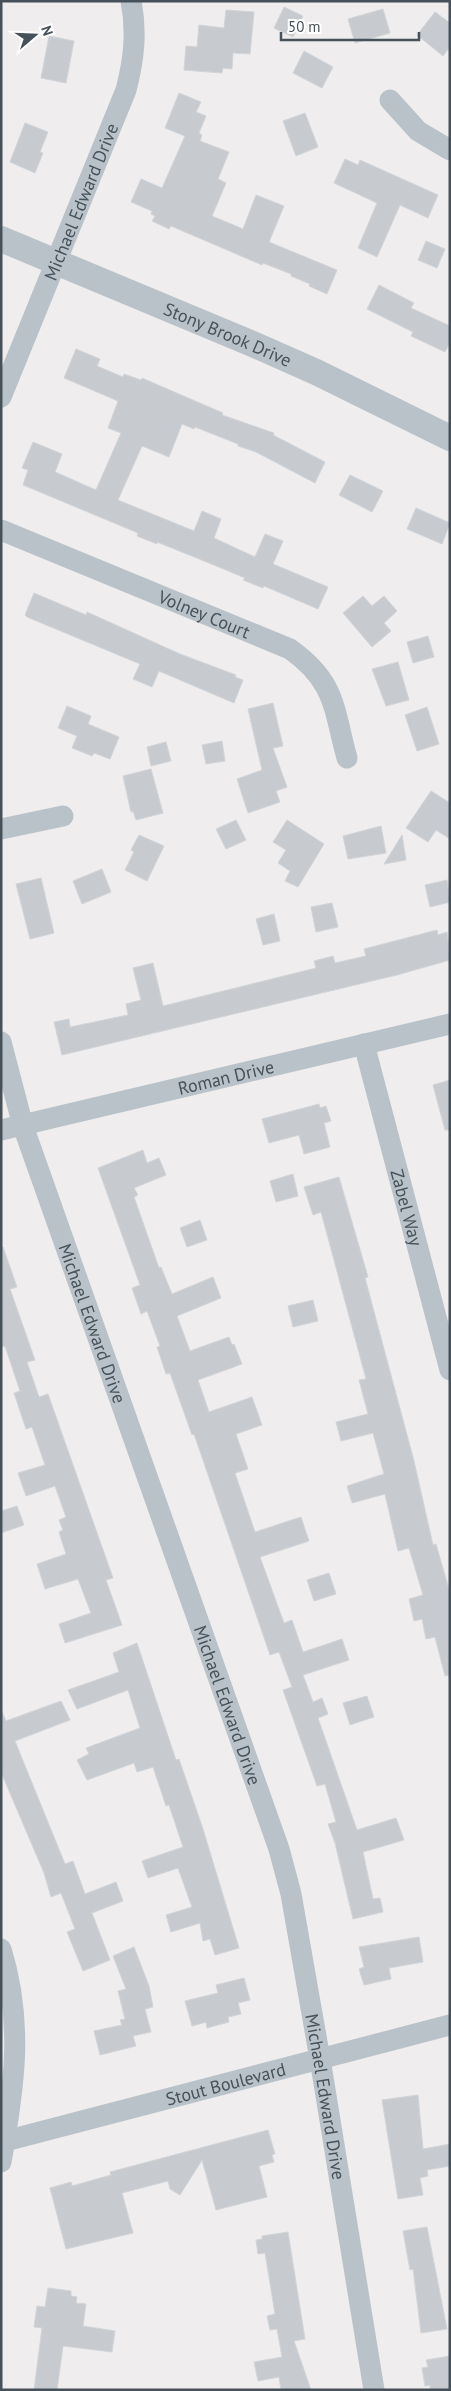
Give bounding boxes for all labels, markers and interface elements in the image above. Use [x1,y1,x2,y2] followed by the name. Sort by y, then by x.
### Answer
[10,10,60,60] north arrow
[281,10,418,42] scale bar
[288,17,321,36] text: 50 m
[37,23,57,38] text: N
[38,120,123,284] street label: Michael Edward Drive
[160,297,295,371] street label: Stony Brook Drive
[154,584,254,643] street label: Volney Court
[175,1054,276,1099] street label: Roman Drive
[386,1167,428,1249] street label: Zabel Way
[54,1240,132,1406] street label: Michael Edward Drive
[189,1622,267,1788] street label: Michael Edward Drive
[301,2012,351,2181] street label: Michael Edward Drive
[163,2057,288,2110] street label: Stout Boulevard

